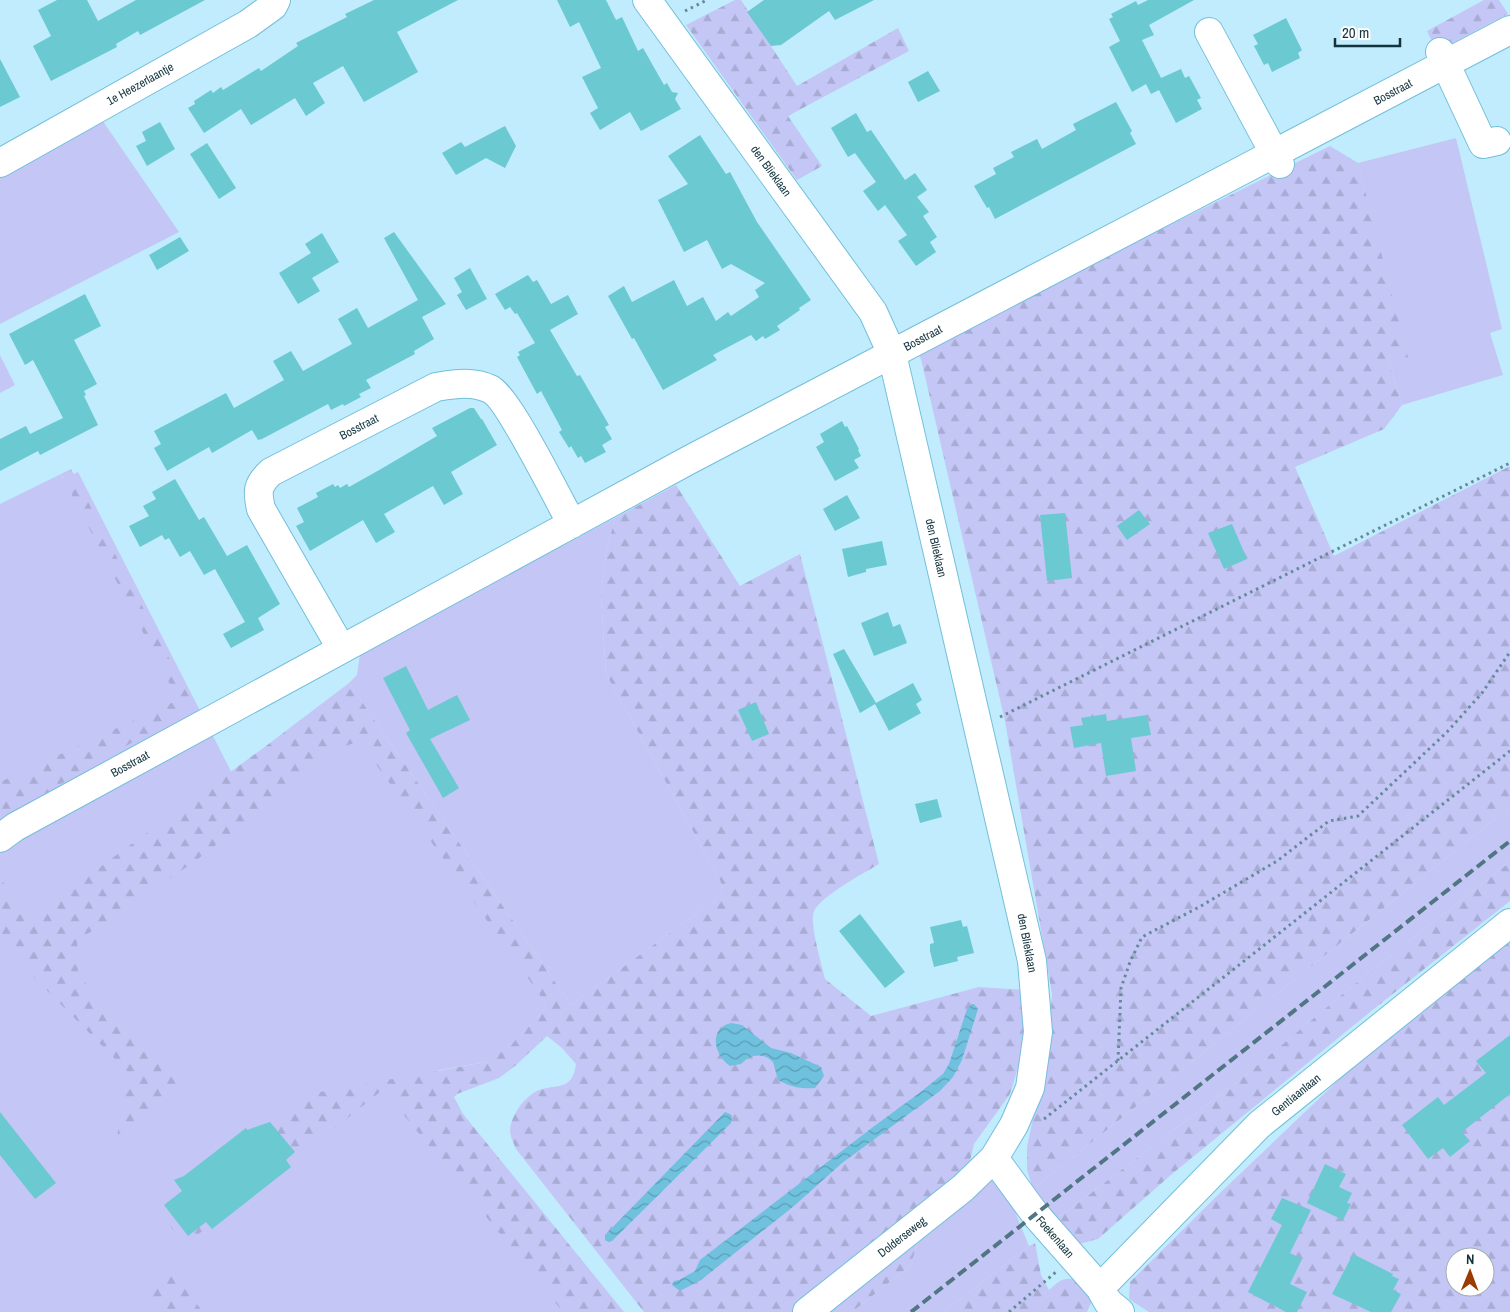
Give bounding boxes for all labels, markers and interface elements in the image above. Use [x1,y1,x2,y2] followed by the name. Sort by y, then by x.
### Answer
[1335,15,1400,47] scale bar
[1342,22,1369,43] text: 20 m
[104,59,176,109] street label: 1e Heezerlaantje
[1371,75,1415,109] street label: Bosstraat
[747,142,795,200] street label: den Blieklaan
[901,321,945,355] street label: Bosstraat
[337,410,381,444] street label: Bosstraat
[921,517,951,579] street label: den Blieklaan
[108,747,152,781] street label: Bosstraat
[1013,912,1041,974] street label: den Blieklaan
[1268,1070,1324,1120] street label: Gentiaanlaan
[874,1213,930,1261] street label: Dolderseweg
[1032,1213,1078,1261] street label: Foekenlaan
[1445,1247,1495,1297] north arrow
[1466,1250,1475,1268] text: N

